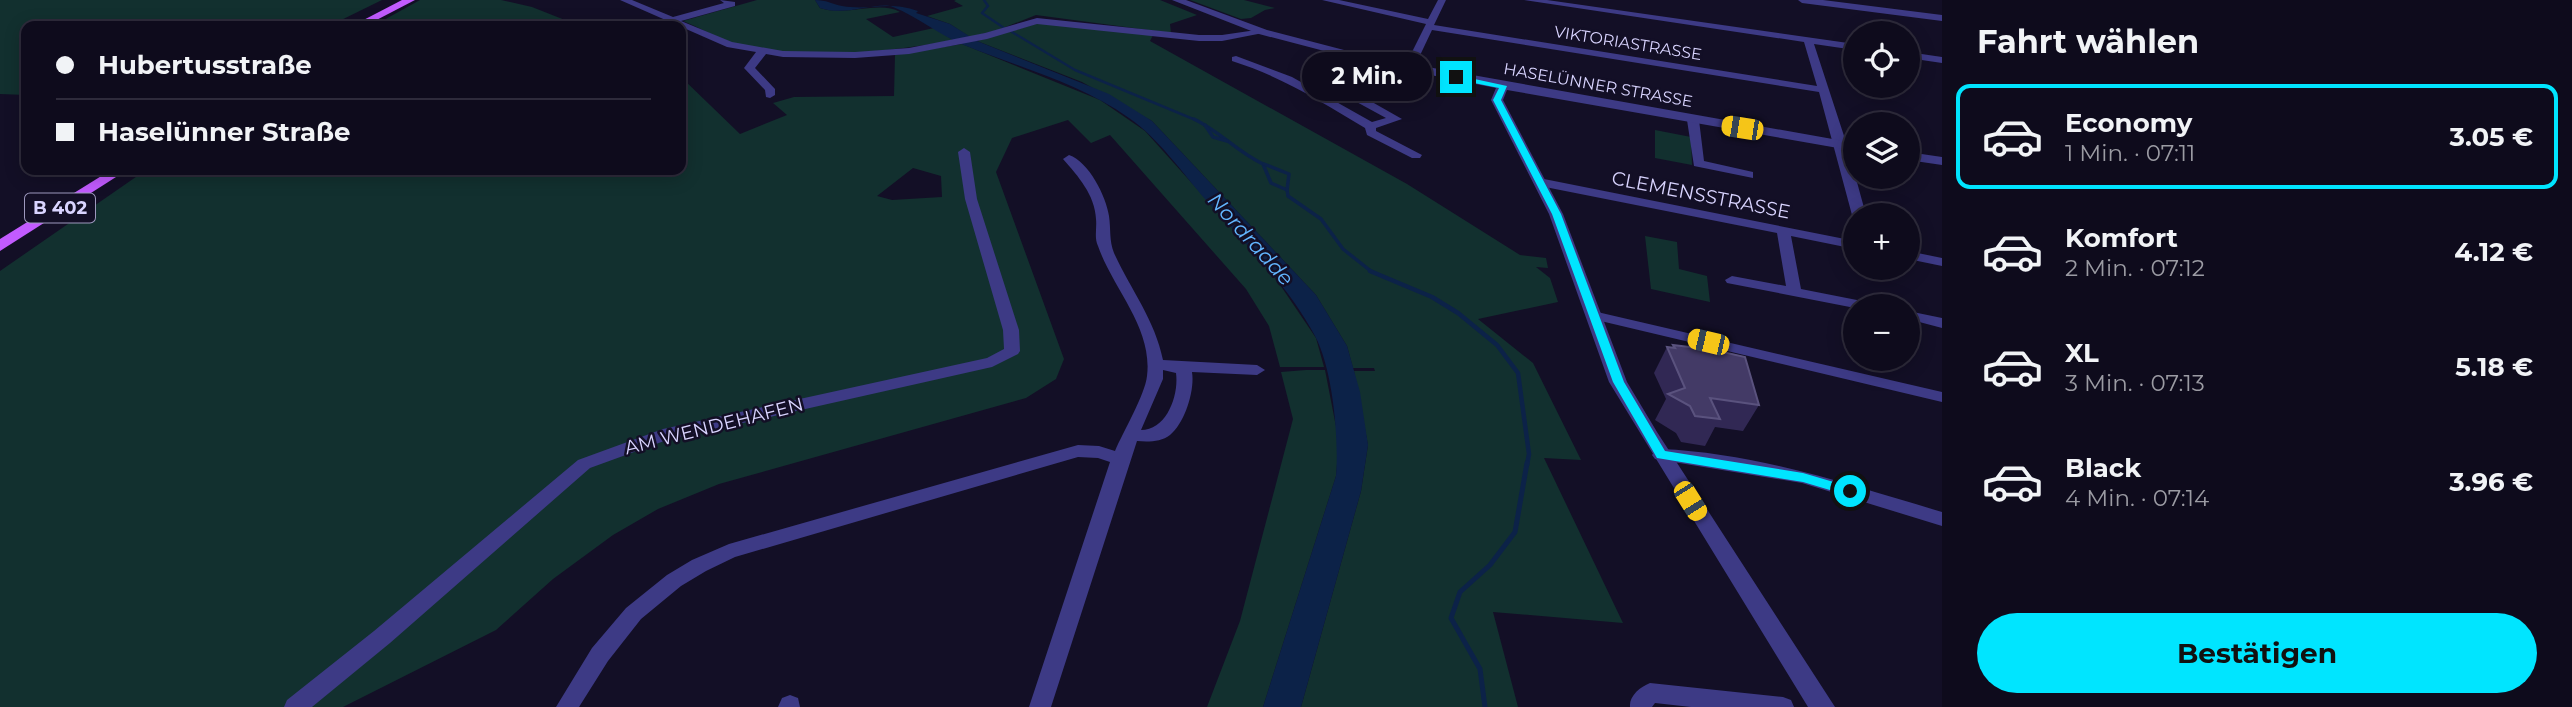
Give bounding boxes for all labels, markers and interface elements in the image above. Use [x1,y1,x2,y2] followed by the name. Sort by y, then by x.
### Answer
[1843,21,1920,371] map controls
[1843,21,1920,98] button: locate
[1553,22,1703,64] street label: VIKTORIASTRASSE
[1977,22,2199,61] text: Fahrt wählen
[98,49,312,81] text: Hubertusstraße
[1302,52,1432,102] callout: 2 Min.
[1502,58,1694,111] street label: HASELÜNNER STRASSE
[1440,61,1472,93] route end
[1332,62,1402,90] text: 2 Min.
[1981,105,2044,168] icon: car
[2065,107,2192,139] text: Economy
[1843,112,1920,189] button: layers
[1720,114,1765,142] car
[98,116,351,148] text: Haselünner Straße
[2450,121,2533,153] text: 3.05 €
[2065,139,2195,167] text: 1 Min. · 07:11
[1610,166,1792,224] street label: CLEMENSSTRASSE
[1203,187,1299,291] water label: Nordradde
[25,194,95,223] road number: B 402
[1843,203,1920,280] button: +
[1981,220,2044,283] icon: car
[2065,222,2178,254] text: Komfort
[2454,236,2533,268] text: 4.12 €
[2065,254,2205,282] text: 2 Min. · 07:12
[1843,294,1920,371] button: −
[1686,327,1731,357] car
[1981,335,2044,398] icon: car
[2065,337,2099,369] text: XL
[2455,351,2533,383] text: 5.18 €
[2065,369,2205,397] text: 3 Min. · 07:13
[622,393,806,459] street label: AM WENDEHAFEN
[1981,450,2044,513] icon: car
[2065,452,2141,484] text: Black
[2449,466,2533,498] text: 3.96 €
[1834,475,1866,507] route start
[1670,478,1711,524] car
[2065,484,2209,512] text: 4 Min. · 07:14
[1977,613,2537,693] button: Bestätigen

